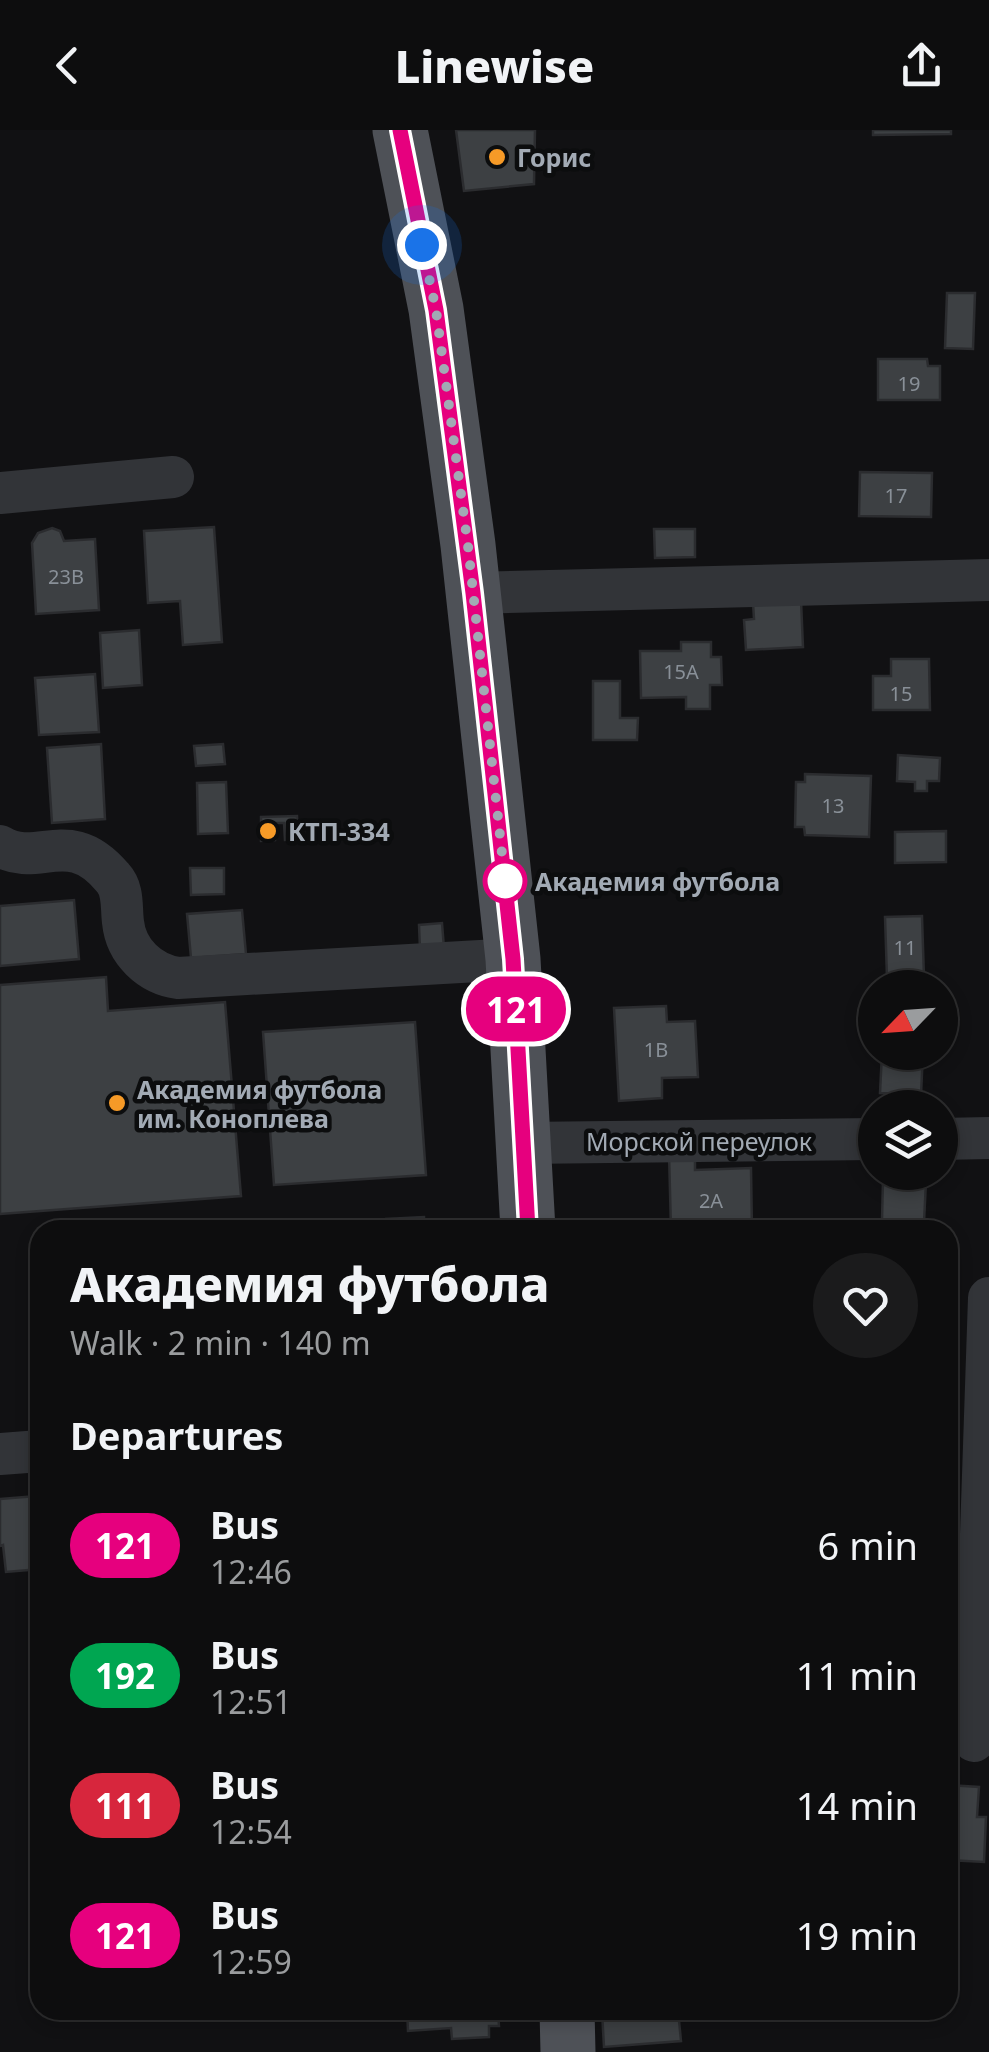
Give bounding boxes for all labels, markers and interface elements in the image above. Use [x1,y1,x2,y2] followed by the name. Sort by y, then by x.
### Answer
[395,35,594,96] text: Linewise
[40,38,95,93] icon: back
[894,38,949,93] icon: share
[517,140,591,174] place label: Горис
[486,146,508,168] marker: Горис
[397,220,447,270] your location
[898,370,920,397] house number: 19
[885,482,907,509] house number: 17
[48,563,84,590] house number: 23В
[663,658,699,685] house number: 15А
[890,680,912,707] house number: 15
[822,792,844,819] house number: 13
[288,814,390,848] place label: КТП-334
[257,820,279,842] marker: КТП-334
[484,860,526,902] marker: Академия футбола
[535,864,780,898] place label: Академия футбола
[894,934,916,961] house number: 11
[858,970,958,1070] north arrow
[858,970,958,1190] map controls
[458,976,574,1042] line badge: 121
[486,986,546,1033] text: 121
[644,1036,668,1063] house number: 1В
[137,1072,382,1135] place label: Академия футбола им. Коноплева
[858,1090,958,1190] button: layers
[106,1092,128,1114] marker: Академия футбола им. Коноплева
[586,1124,813,1158] street label: Морской переулок
[699,1187,723,1214] house number: 2А
[70,1251,549,1316] text: Академия футбола
[813,1253,918,1358] button: heart
[70,1321,371,1364] text: Walk · 2 min · 140 m
[70,1409,283,1461] text: Departures
[210,1498,279,1550] text: Bus
[818,1519,918,1571] text: 6 min
[95,1522,155,1569] text: 121
[210,1550,292,1593] text: 12:46
[210,1628,279,1680] text: Bus
[796,1649,918,1701] text: 11 min
[95,1652,155,1699] text: 192
[210,1680,292,1723] text: 12:51
[210,1758,279,1810] text: Bus
[796,1779,918,1831] text: 14 min
[95,1782,155,1829] text: 111
[210,1810,292,1853] text: 12:54
[210,1888,279,1940] text: Bus
[796,1909,918,1961] text: 19 min
[95,1912,155,1959] text: 121
[210,1940,292,1983] text: 12:59

